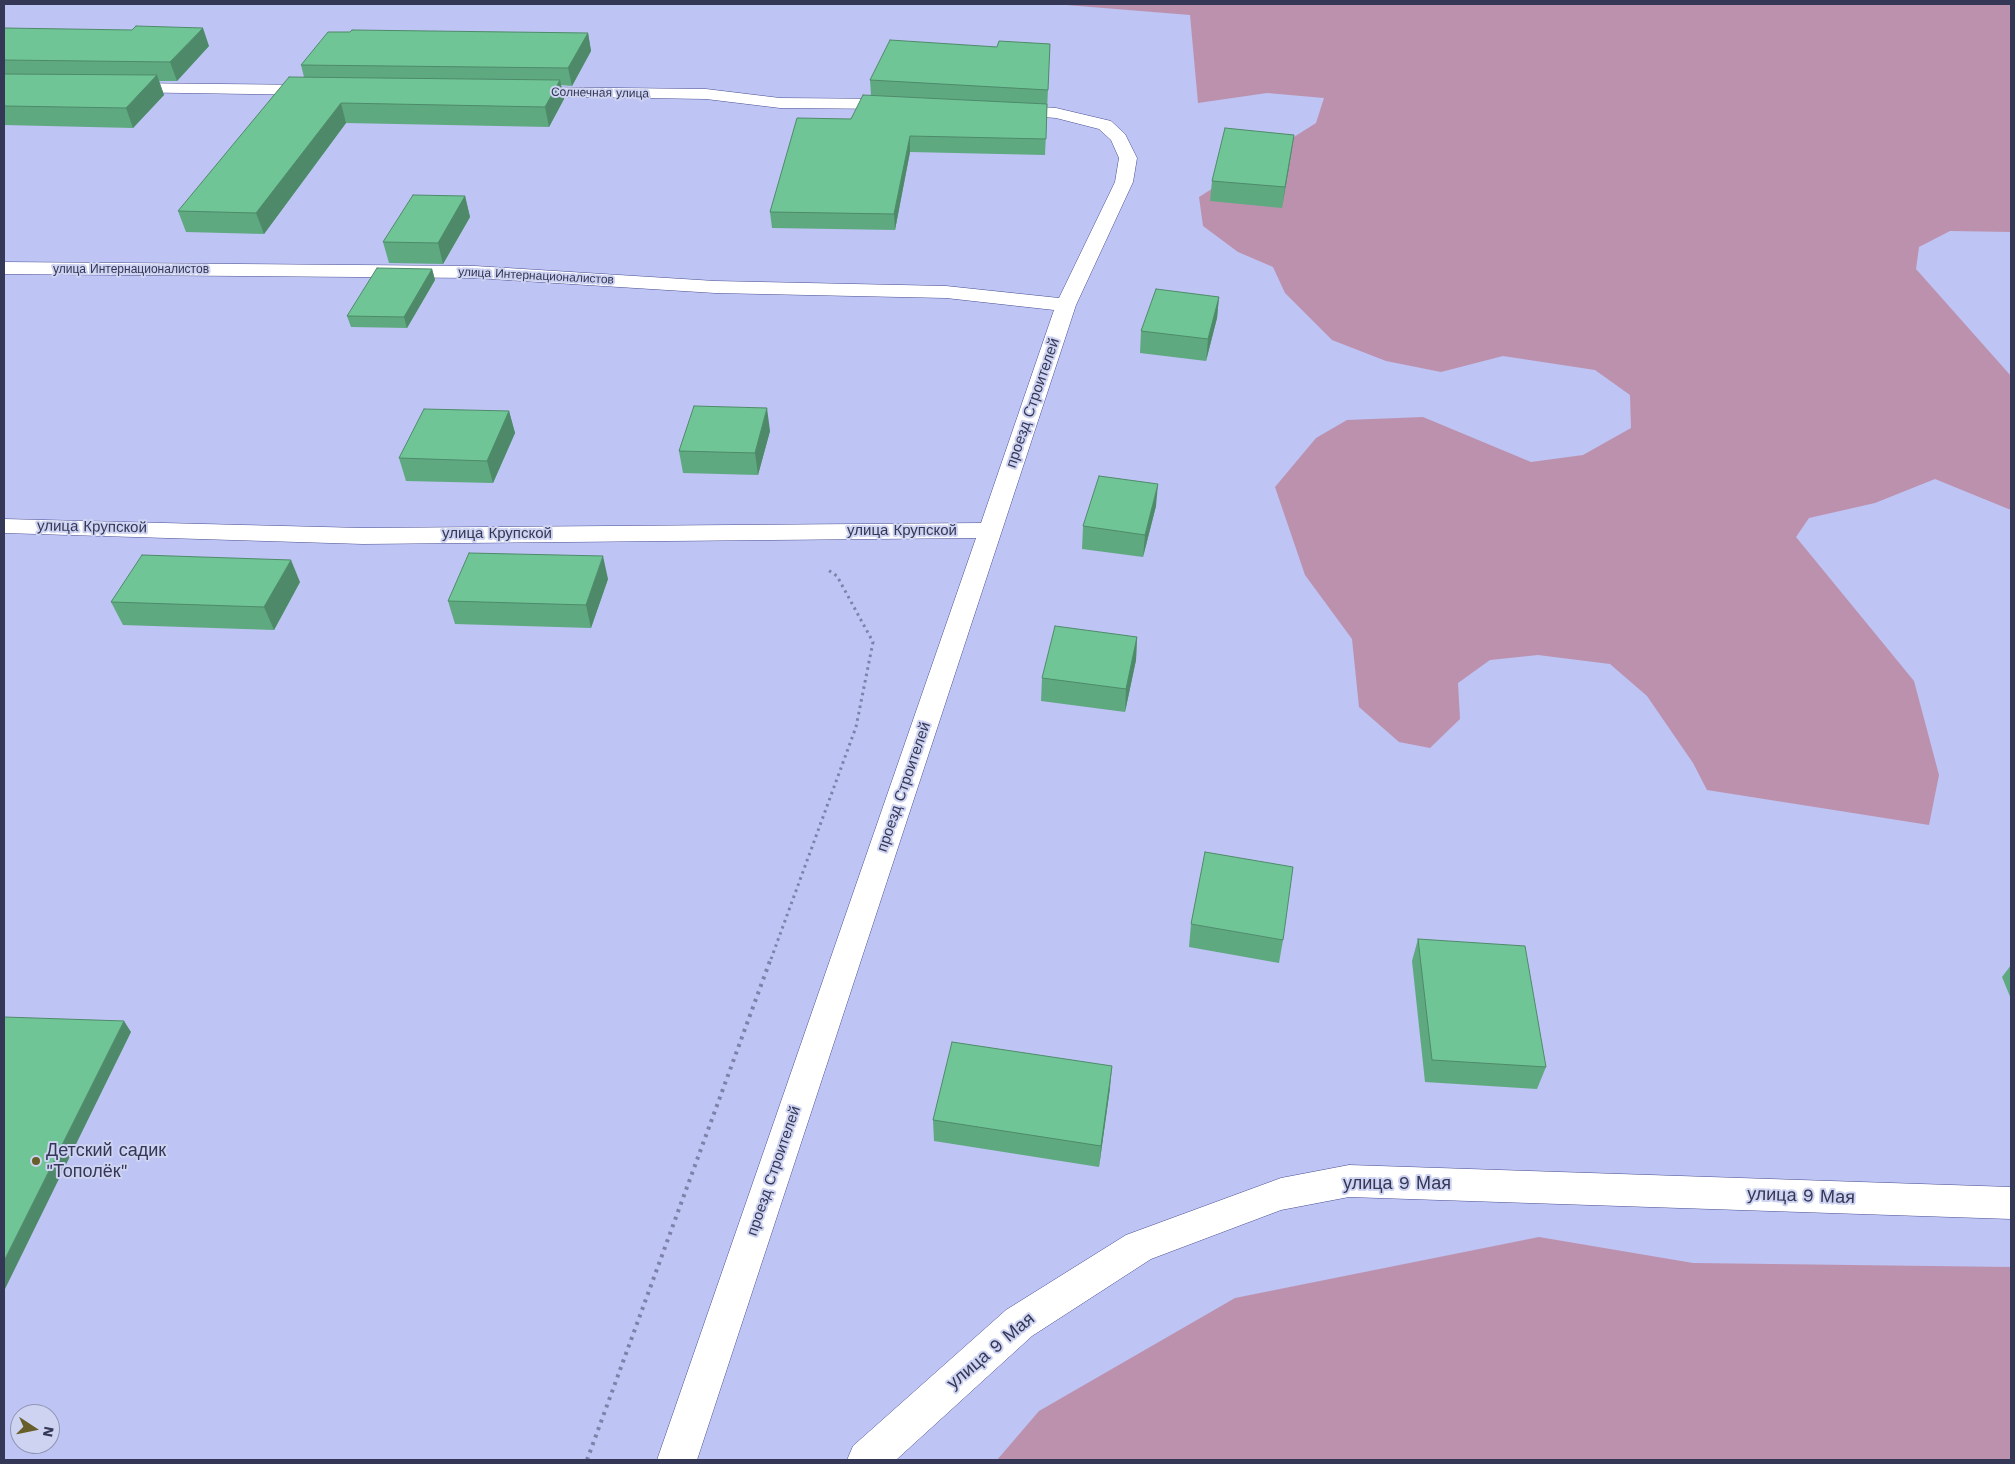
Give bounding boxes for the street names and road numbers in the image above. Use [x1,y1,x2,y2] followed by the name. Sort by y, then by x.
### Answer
[551,85,649,101] street label: Солнечная улица
[53,262,209,276] street label: улица Интернационалистов
[458,265,614,287] street label: улица Интернационалистов
[1002,336,1064,470] street label: проезд Строителей
[37,517,147,537] street label: улица Крупской
[847,522,957,540] street label: улица Крупской
[442,525,552,543] street label: улица Крупской
[873,720,935,854] street label: проезд Строителей
[743,1104,805,1238] street label: проезд Строителей
[1343,1173,1451,1195] street label: улица 9 Мая
[1747,1183,1855,1209] street label: улица 9 Мая
[943,1308,1039,1394] street label: улица 9 Мая

